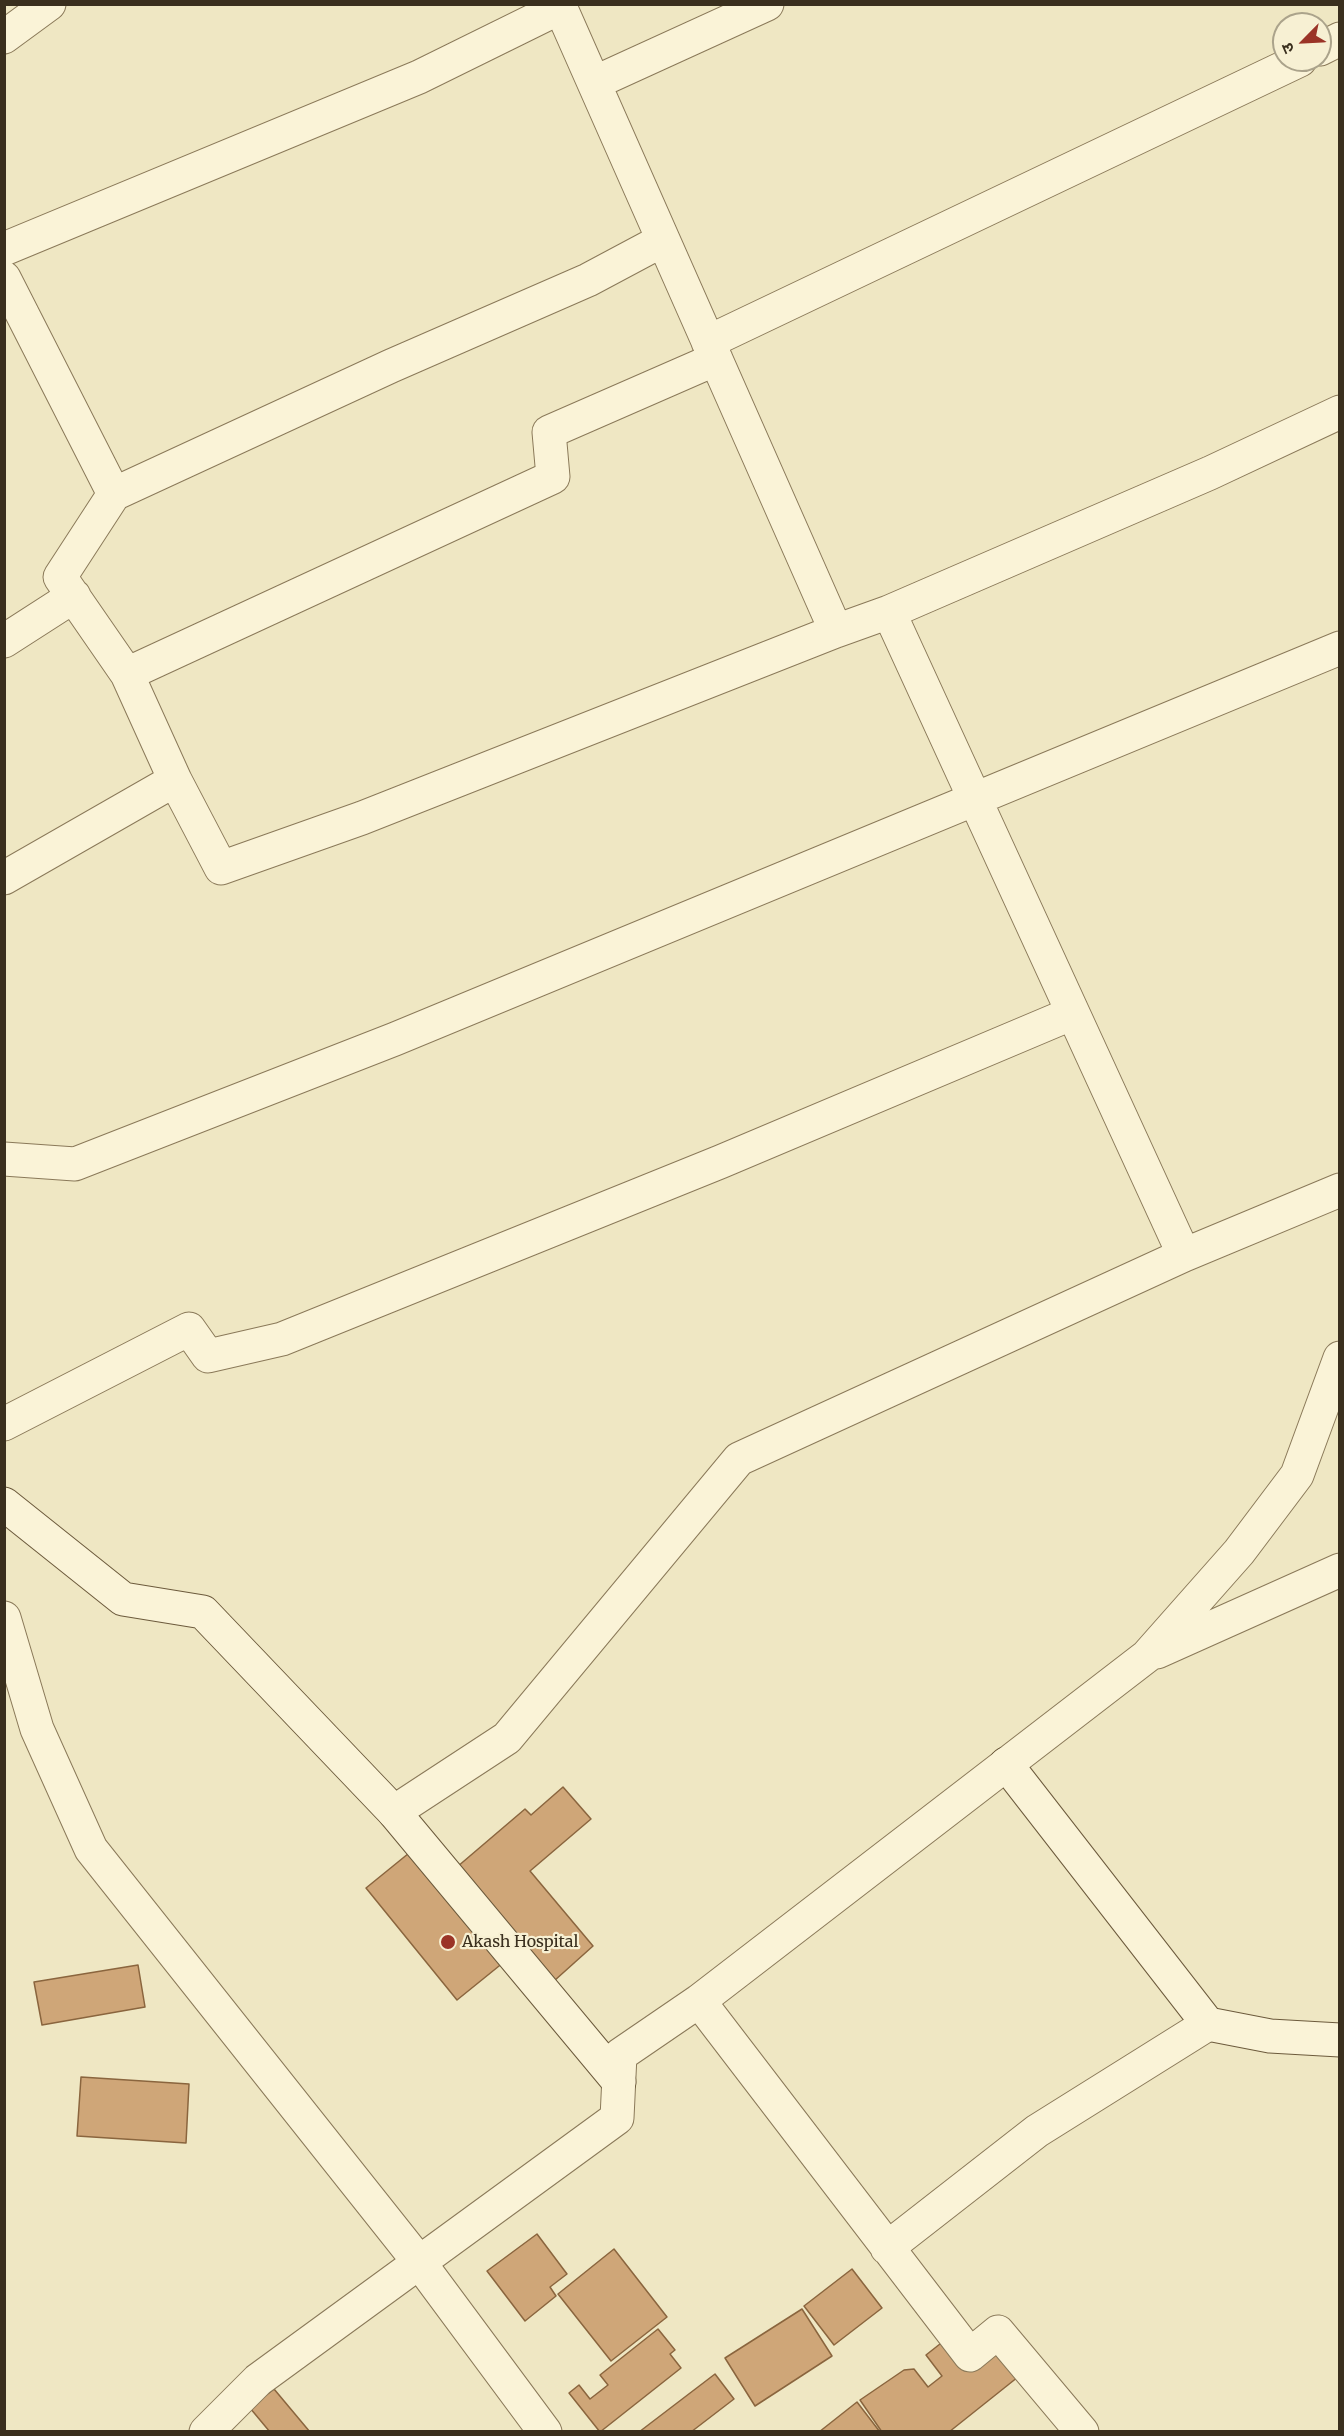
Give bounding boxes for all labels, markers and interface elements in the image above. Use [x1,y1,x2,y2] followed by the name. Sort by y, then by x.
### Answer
[1272,12,1332,72] north arrow
[1276,40,1298,57] text: उ
[462,1932,578,1952] place label: Akash Hospital
[439,1933,457,1951] marker: Akash Hospital

